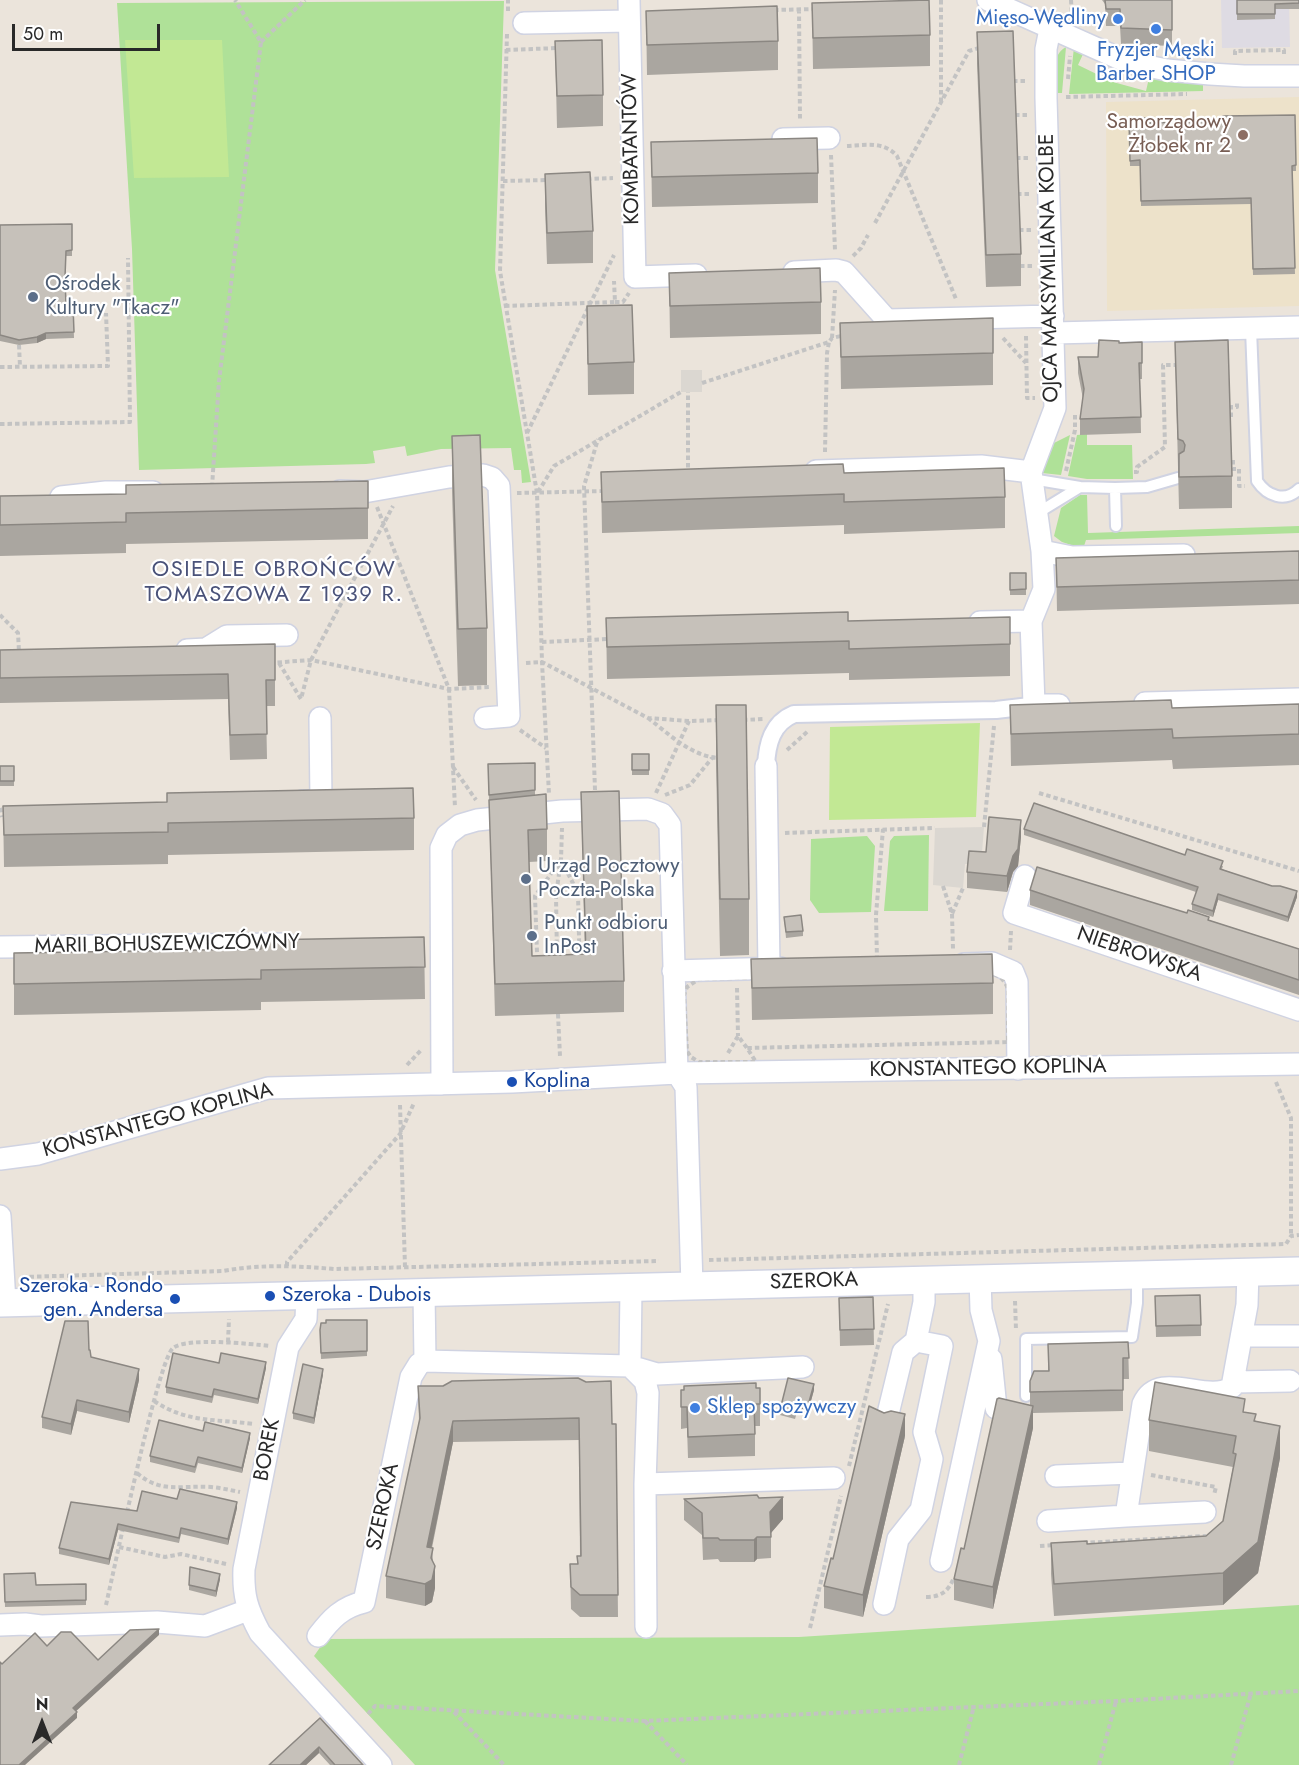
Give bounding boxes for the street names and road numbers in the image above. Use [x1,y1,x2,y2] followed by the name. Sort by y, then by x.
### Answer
[618,73,646,225] street label: KOMBATANTÓW
[1035,133,1065,403] street label: OJCA MAKSYMILIANA KOLBE
[1073,922,1205,988] street label: NIEBROWSKA
[34,930,300,960] street label: MARII BOHUSZEWICZÓWNY
[869,1054,1107,1084] street label: KONSTANTEGO KOPLINA
[40,1078,276,1164] street label: KONSTANTEGO KOPLINA
[769,1268,859,1296] street label: SZEROKA
[250,1416,286,1484] street label: BOREK
[362,1461,406,1553] street label: SZEROKA

